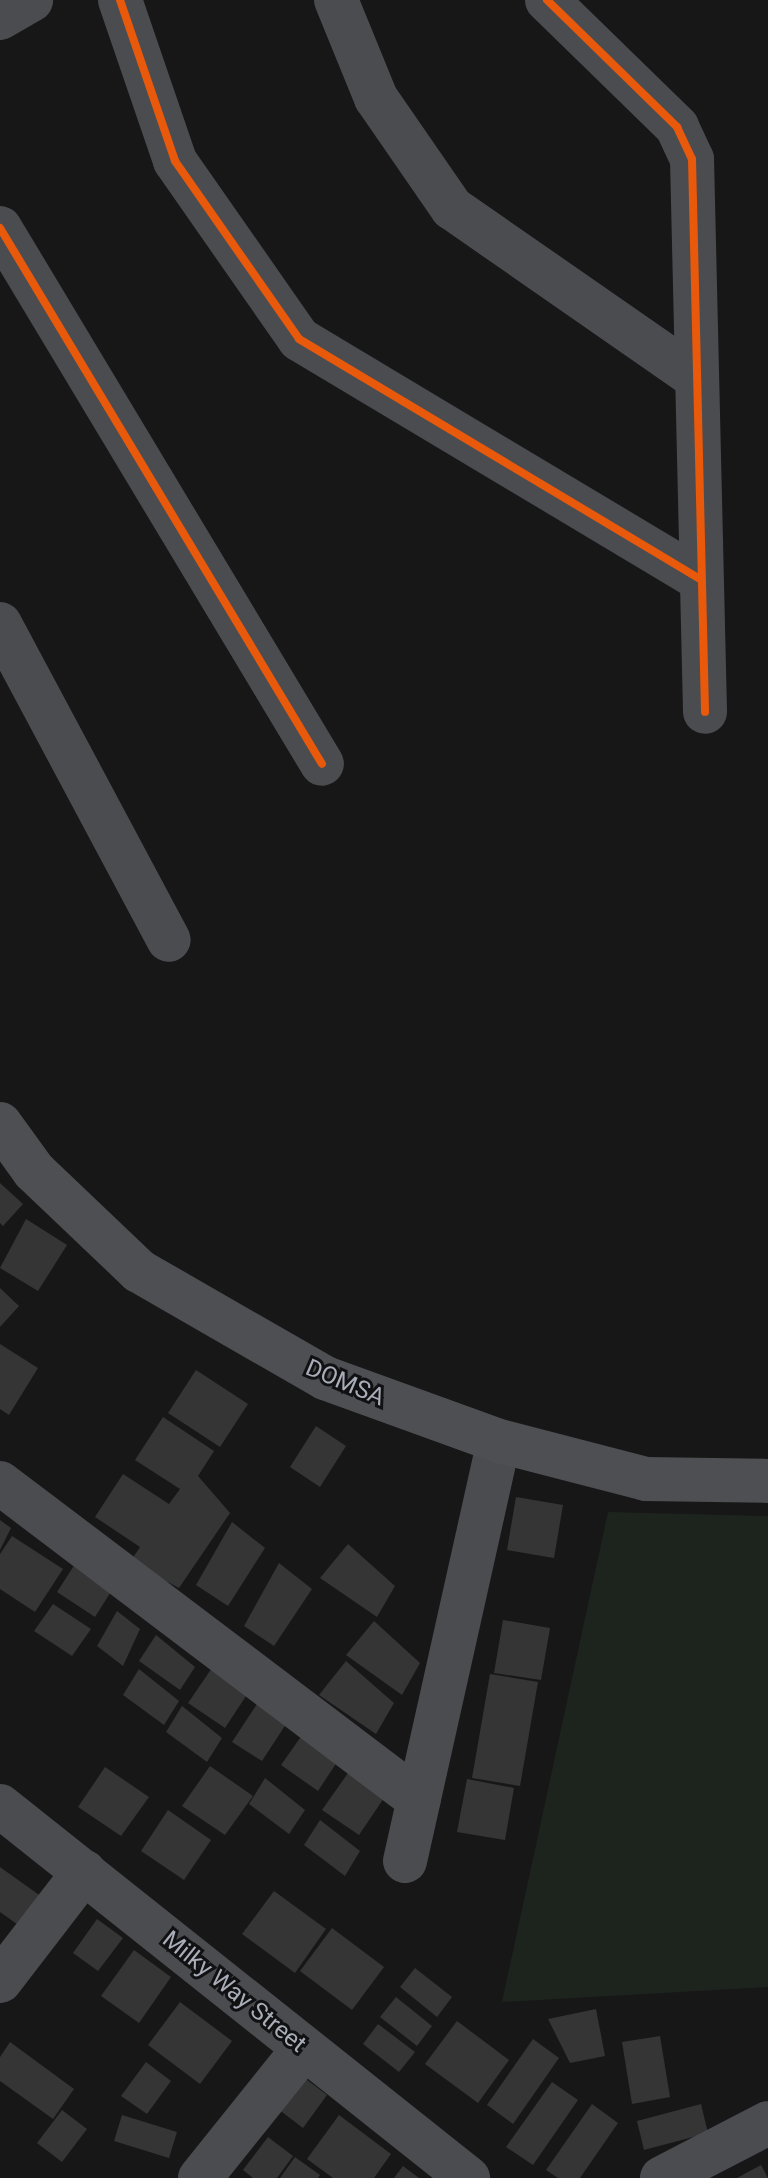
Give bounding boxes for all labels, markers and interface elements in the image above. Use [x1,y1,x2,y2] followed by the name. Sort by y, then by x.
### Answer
[301,1354,389,1412] street label: DOMSA
[156,1925,312,2059] street label: Milky Way Street

